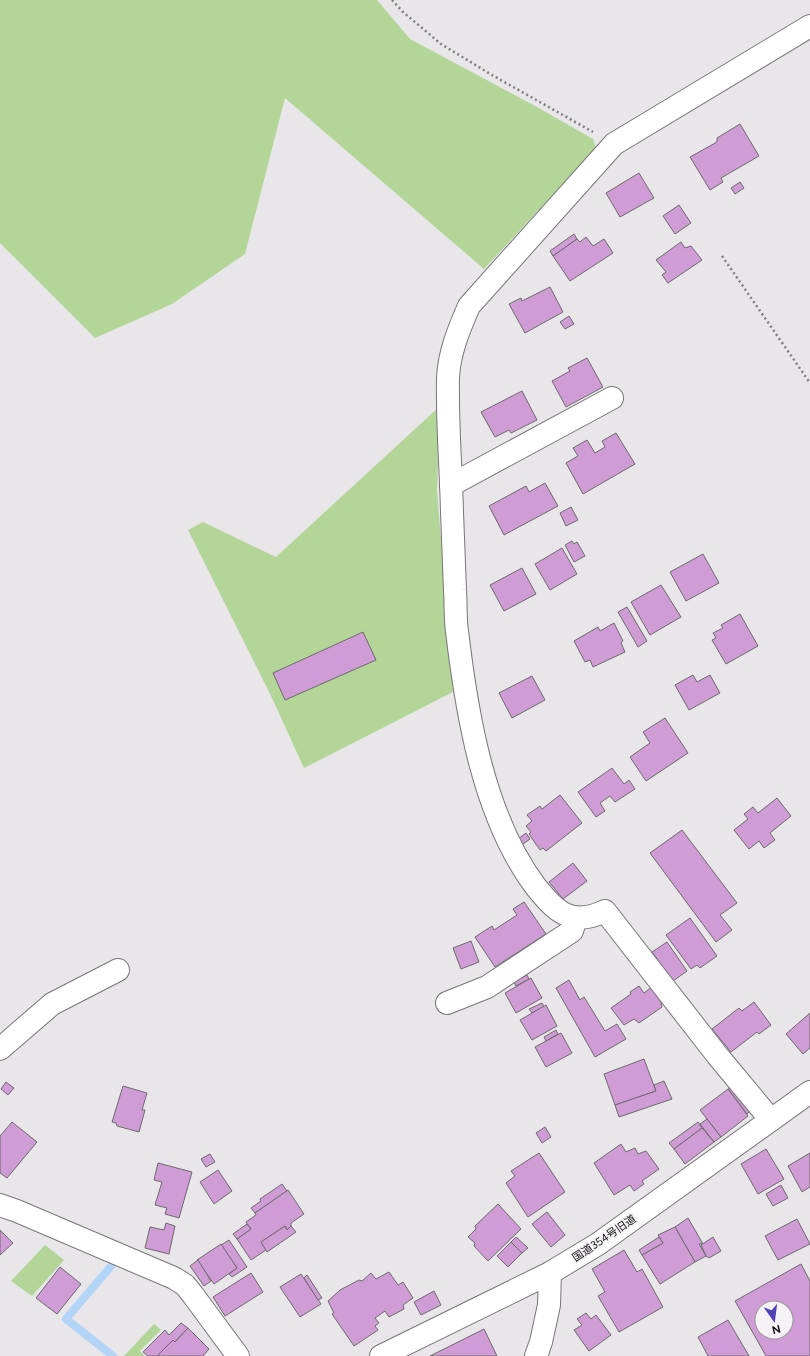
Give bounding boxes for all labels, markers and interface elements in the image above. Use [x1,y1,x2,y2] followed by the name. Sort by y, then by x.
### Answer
[570,1212,639,1265] street label: 国道354号旧道
[754,1300,794,1340] north arrow
[771,1322,782,1337] text: N

